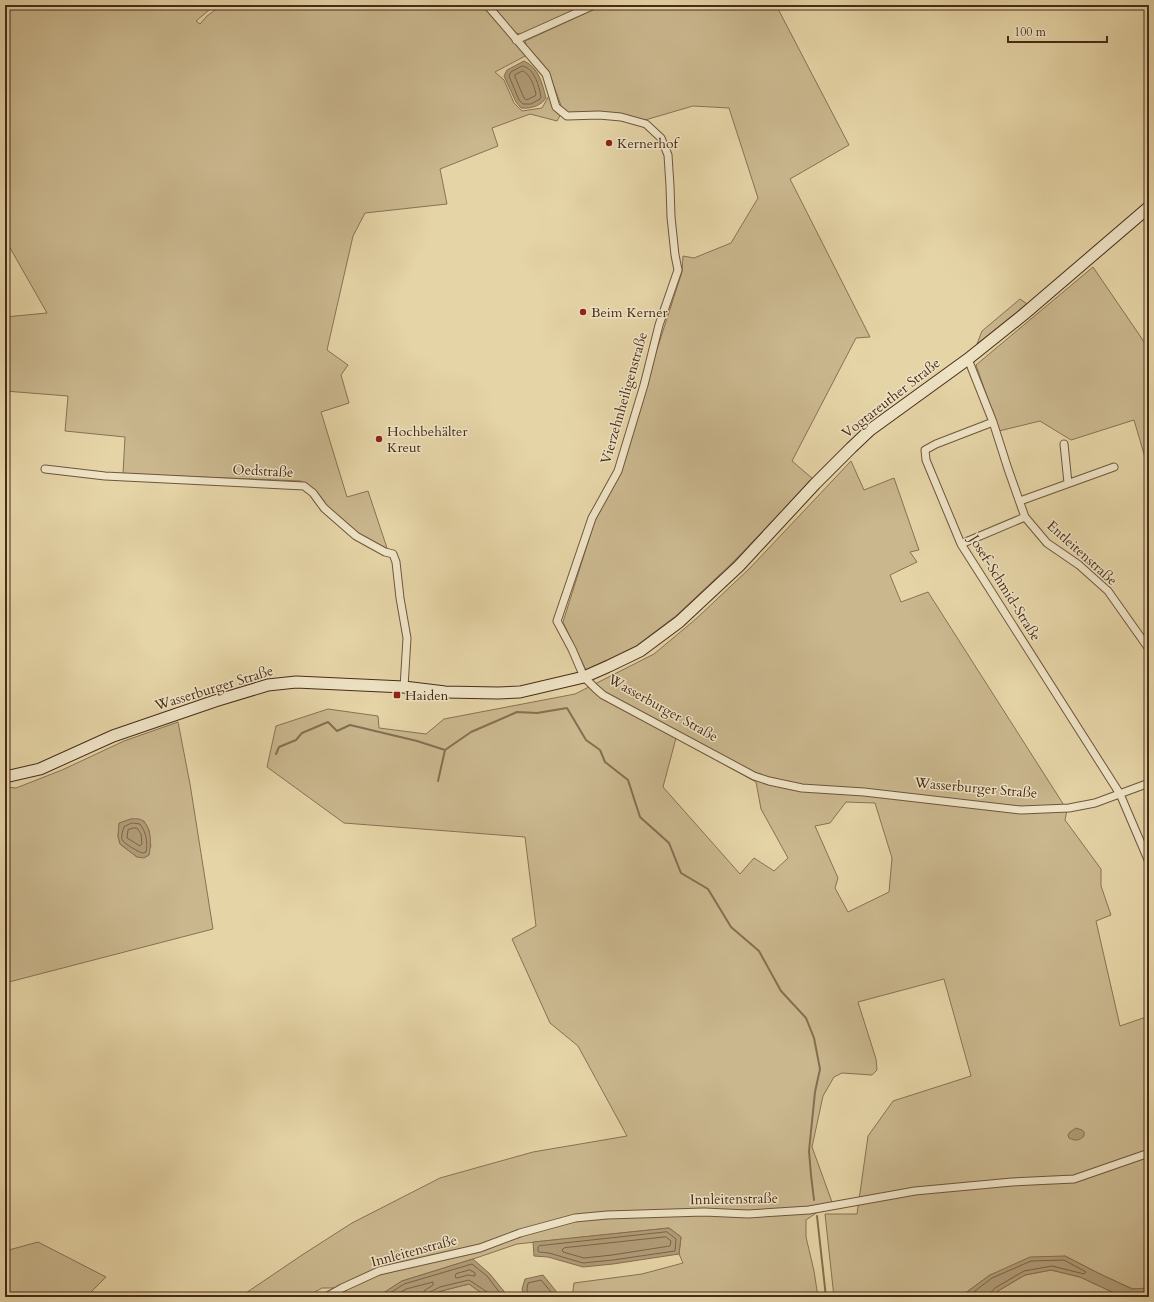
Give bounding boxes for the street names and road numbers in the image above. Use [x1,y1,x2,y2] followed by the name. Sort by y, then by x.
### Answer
[596,330,652,466] street label: Vierzehnheiligenstraße
[838,354,944,442] street label: Vogtareuther Straße
[232,460,294,482] street label: Oedstraße
[1043,516,1121,590] street label: Entleitenstraße
[964,530,1045,645] street label: Josef-Schmid-Straße
[151,661,276,715] street label: Wasserburger Straße
[604,669,721,746] street label: Wasserburger Straße
[913,773,1038,803] street label: Wasserburger Straße
[690,1189,778,1209] street label: Innleitenstraße
[369,1230,459,1272] street label: Innleitenstraße

